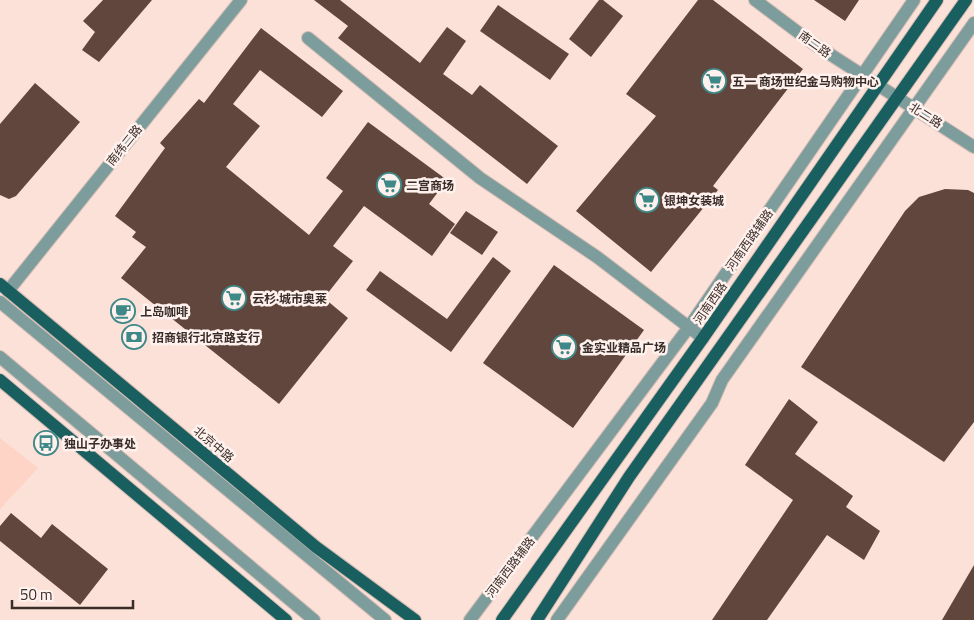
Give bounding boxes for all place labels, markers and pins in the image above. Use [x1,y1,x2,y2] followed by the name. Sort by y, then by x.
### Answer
[701,68,727,94] supermarket icon: 五一 商场世纪金马购物中心
[732,72,879,91] place label: 五一 商场世纪金马购物中心
[376,172,402,198] supermarket icon: 二宫商场
[406,176,454,195] place label: 二宫商场
[634,187,660,213] supermarket icon: 银坤女装城
[664,191,724,210] place label: 银坤女装城
[221,285,247,311] supermarket icon: 云杉·城市奥莱
[252,289,327,308] place label: 云杉·城市奥莱
[110,298,136,324] cafe icon: 上岛咖啡
[140,302,188,321] place label: 上岛咖啡
[121,324,147,350] bank icon: 招商银行北京路支行
[152,328,260,347] place label: 招商银行北京路支行
[551,334,577,360] supermarket icon: 金实业精品广场
[582,338,666,357] place label: 金实业精品广场
[33,430,59,456] bus stop icon: 独山子办事处
[64,434,136,453] place label: 独山子办事处

